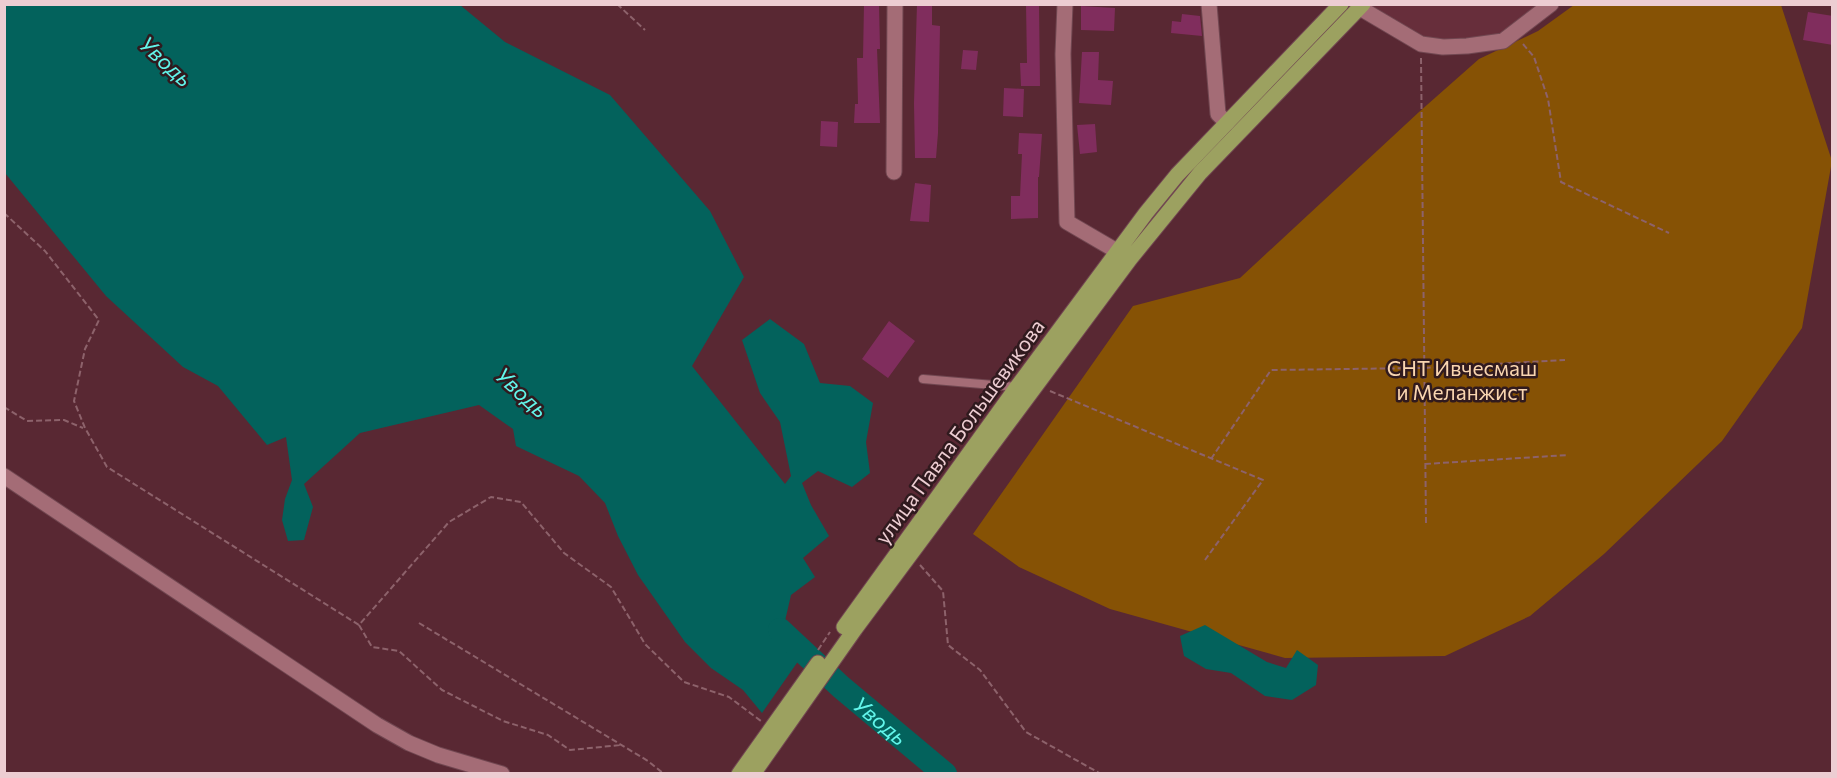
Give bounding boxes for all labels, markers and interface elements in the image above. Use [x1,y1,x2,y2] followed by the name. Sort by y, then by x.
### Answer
[134,30,198,92] water label: Уводь
[869,314,1049,548] street label: улица Павла Большевикова
[1387,355,1537,404] park label: СНТ Ивчесмаш и Меланжист
[490,361,554,423] water label: Уводь
[848,690,913,750] water label: Уводь

